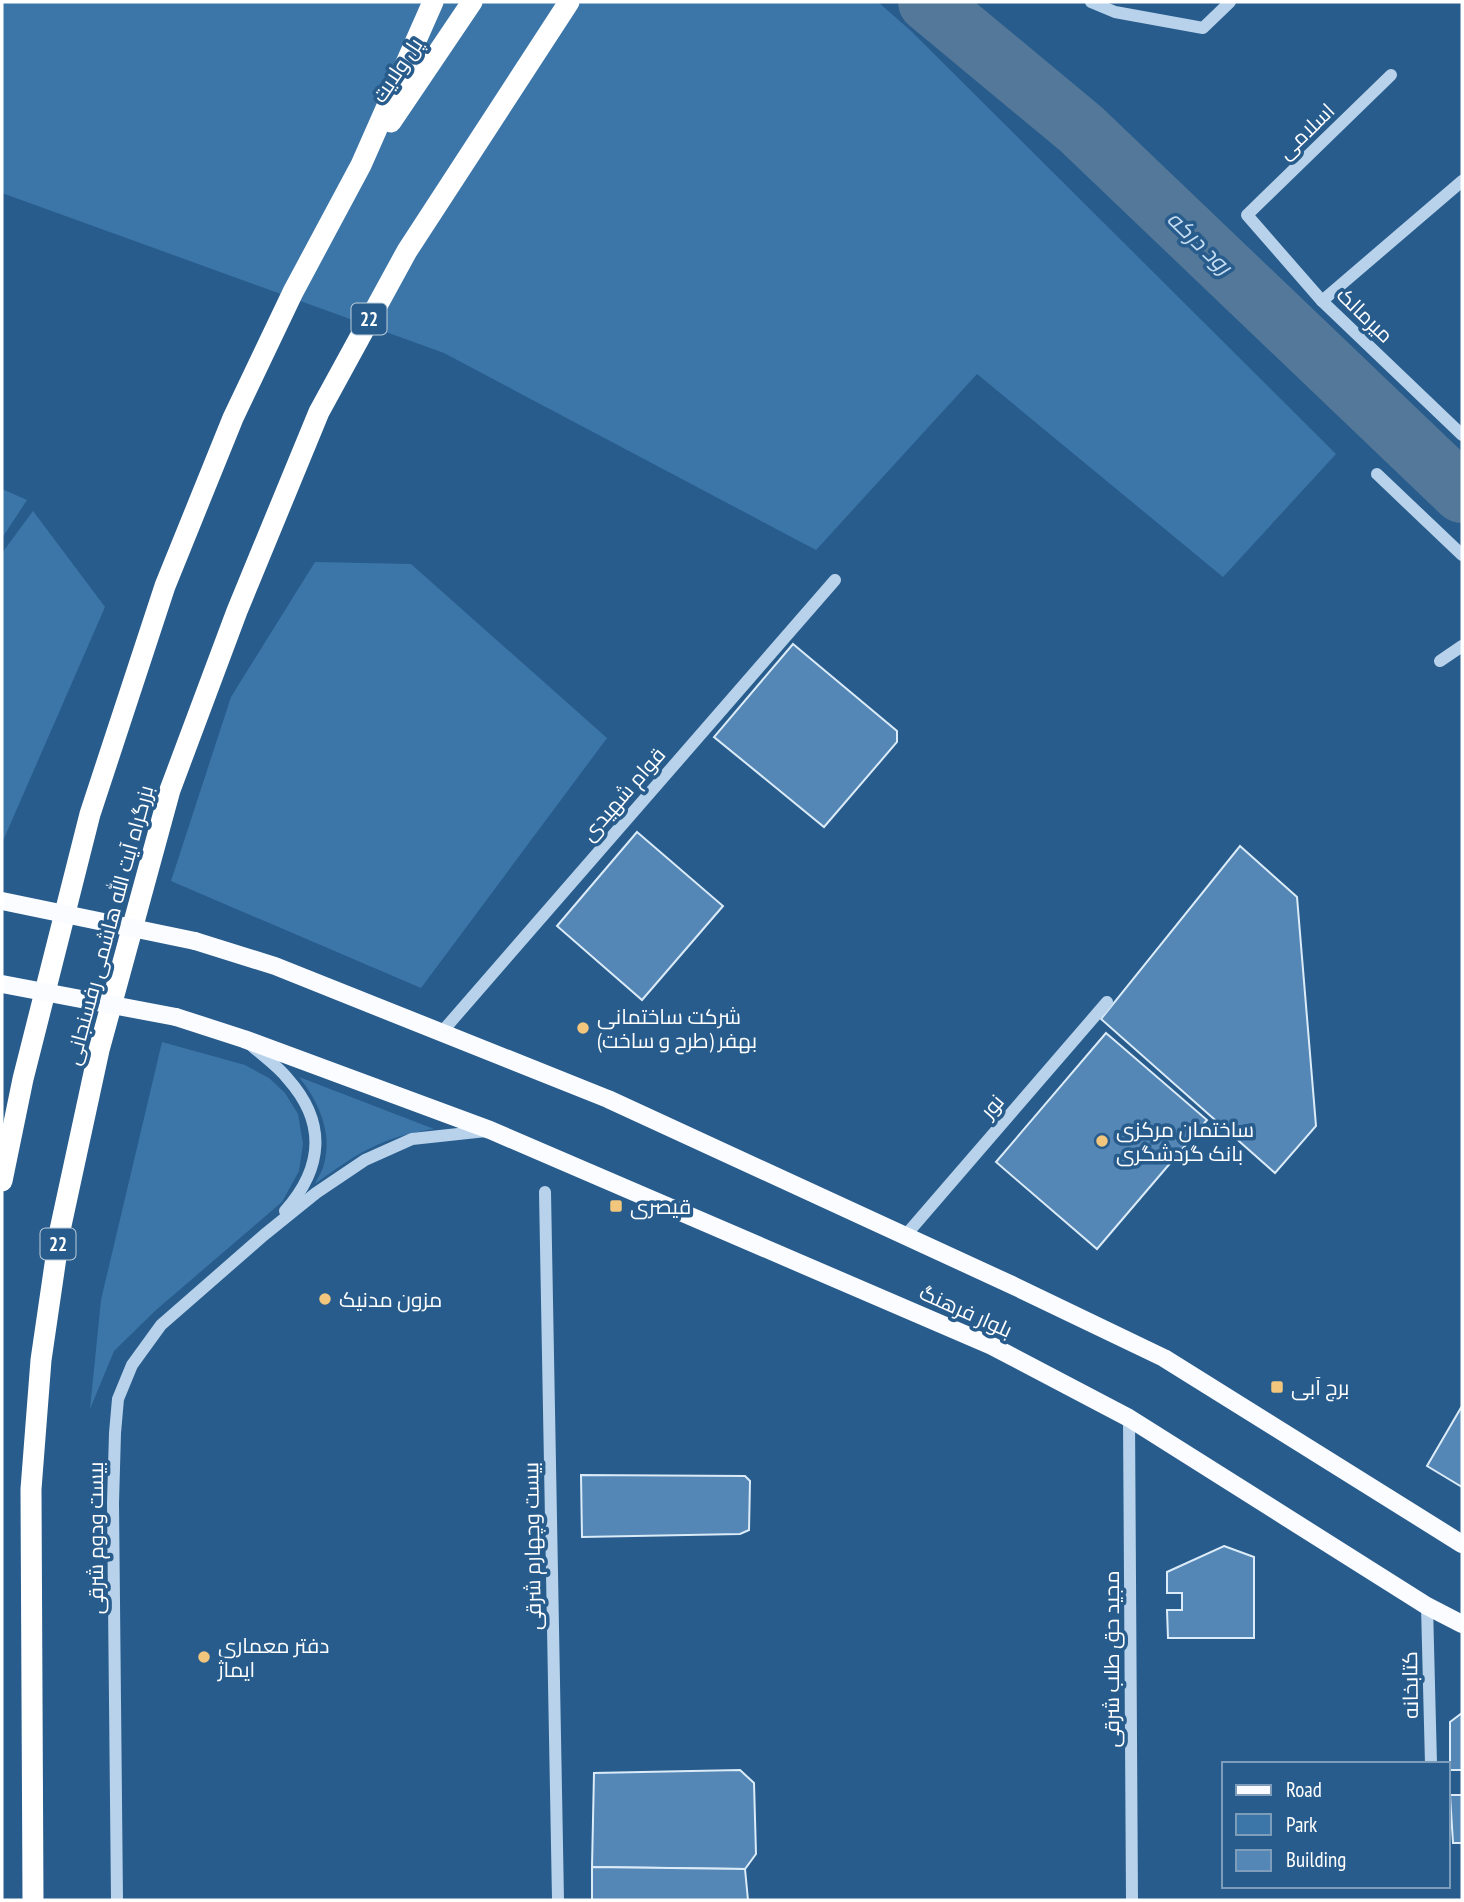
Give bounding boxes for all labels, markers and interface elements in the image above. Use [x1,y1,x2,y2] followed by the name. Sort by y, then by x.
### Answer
[366,32,429,108] street label: پل ولایت
[1272,97,1340,165] street label: اسلامی
[1161,204,1240,281] water label: رود درکه
[1331,281,1399,349] street label: میرمالک
[352,304,386,334] road number: 22
[575,742,672,847] street label: قوام شهیدی
[59,782,159,1068] street label: بزرگراه آیت الله هاشمی رفسنجانی
[597,1003,757,1055] place label: شرکت ساختمانی بهفر (طرح و ساخت)
[575,1020,591,1036] marker: شرکت ساختمانی بهفر (طرح و ساخت)
[974,1088,1010,1124] street label: نور
[1116,1116,1254,1167] place label: ساختمان مرکزی بانک گردشگری
[1094,1133,1110,1149] marker: ساختمان مرکزی بانک گردشگری
[630,1193,691,1220] place label: قیصری
[608,1198,624,1214] marker: قیصری
[41,1228,76,1260] road number: 22
[915,1279,1017,1343] street label: بلوار فرهنگ
[339,1286,442,1313] place label: مزون مدنیک
[317,1291,333,1307] marker: مزون مدنیک
[1291,1374,1349,1402] place label: برج آبی
[1269,1379,1285,1395] marker: برج آبی
[82,1462,110,1614] street label: بیست ودوم شرقی
[517,1462,548,1630] street label: بیست وچهارم شرقی
[1098,1570,1125,1748] street label: مجید حق طلب شرقی
[217,1632,329,1683] place label: دفتر معماری ایماژ
[196,1649,212,1665] marker: دفتر معماری ایماژ
[1396,1651,1424,1719] street label: کتابخانه
[1222,1762,1450,1888] legend
[1286,1776,1322,1803] text: Road
[1286,1811,1317,1838] text: Park
[1286,1846,1346,1873] text: Building

